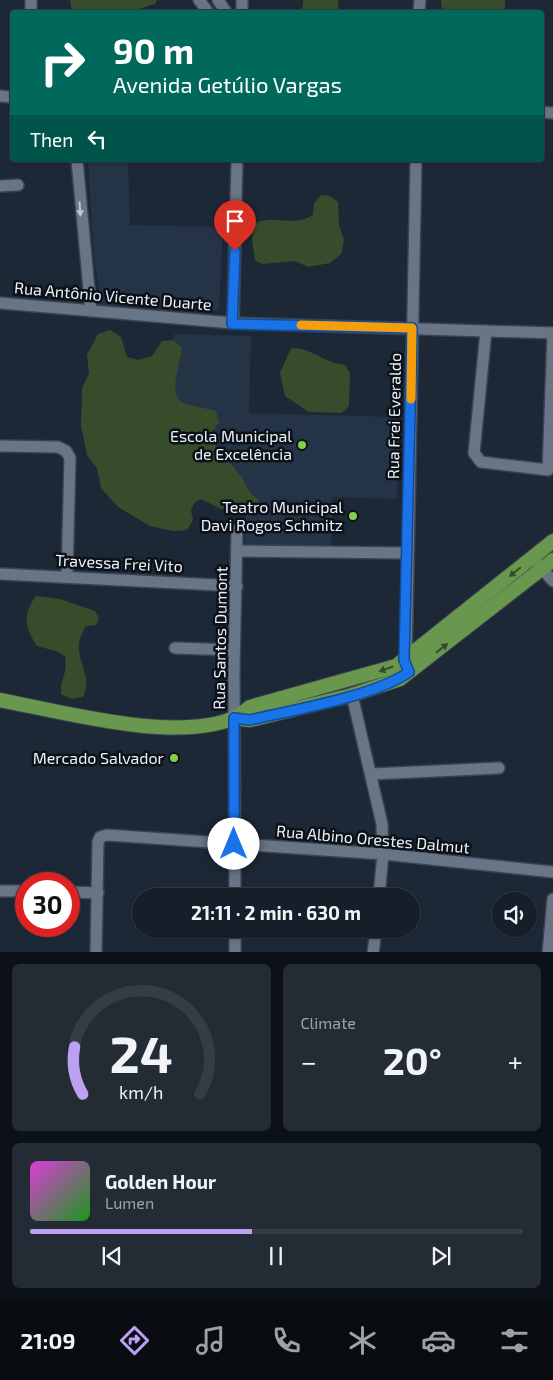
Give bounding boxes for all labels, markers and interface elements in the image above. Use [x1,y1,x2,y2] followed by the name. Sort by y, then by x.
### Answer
[113,29,194,71] text: 90 m
[30,30,95,95] icon: right
[113,71,342,97] text: Avenida Getúlio Vargas
[83,125,111,153] icon: left
[30,128,73,151] text: Then
[214,200,256,251] pin
[76,201,84,217] one-way arrow
[221,207,249,235] icon: arrive
[14,277,213,314] street label: Rua Antônio Vicente Duarte
[383,353,404,479] street label: Rua Frei Everaldo
[170,426,292,463] place label: Escola Municipal de Excelência
[296,439,308,451] marker: Escola Municipal de Excelência
[201,497,343,534] place label: Teatro Municipal Davi Rogos Schmitz
[347,510,359,522] marker: Teatro Municipal Davi Rogos Schmitz
[55,550,183,575] street label: Travessa Frei Vito
[209,566,230,710] street label: Rua Santos Dumont
[509,566,522,577] one-way arrow
[435,643,448,653] one-way arrow
[378,666,393,673] one-way arrow
[33,748,165,767] place label: Mercado Salvador
[168,752,180,764] marker: Mercado Salvador
[207,817,259,869] position arrow
[276,821,471,856] street label: Rua Albino Orestes Dalmut
[15,872,80,937] speed limit sign: 30
[492,892,537,937] map controls
[492,892,537,937] button: sound
[191,901,361,924] text: 21:11 · 2 min · 630 m
[301,1013,356,1032] text: Climate
[110,1021,173,1083] text: 24
[383,1037,442,1083] text: 20°
[301,1044,317,1078] text: −
[508,1044,523,1078] text: +
[119,1081,163,1103] text: km/h
[105,1170,216,1193] text: Golden Hour
[105,1193,154,1212] text: Lumen
[98,1242,126,1270] icon: previous
[262,1242,290,1270] icon: pause
[427,1242,455,1270] icon: next
[117,1323,152,1358] icon: directions
[193,1323,228,1358] icon: music
[269,1323,304,1358] icon: phone
[345,1323,380,1358] icon: climate
[421,1323,456,1358] icon: car
[497,1323,532,1358] icon: filters
[21,1327,75,1353] text: 21:09

